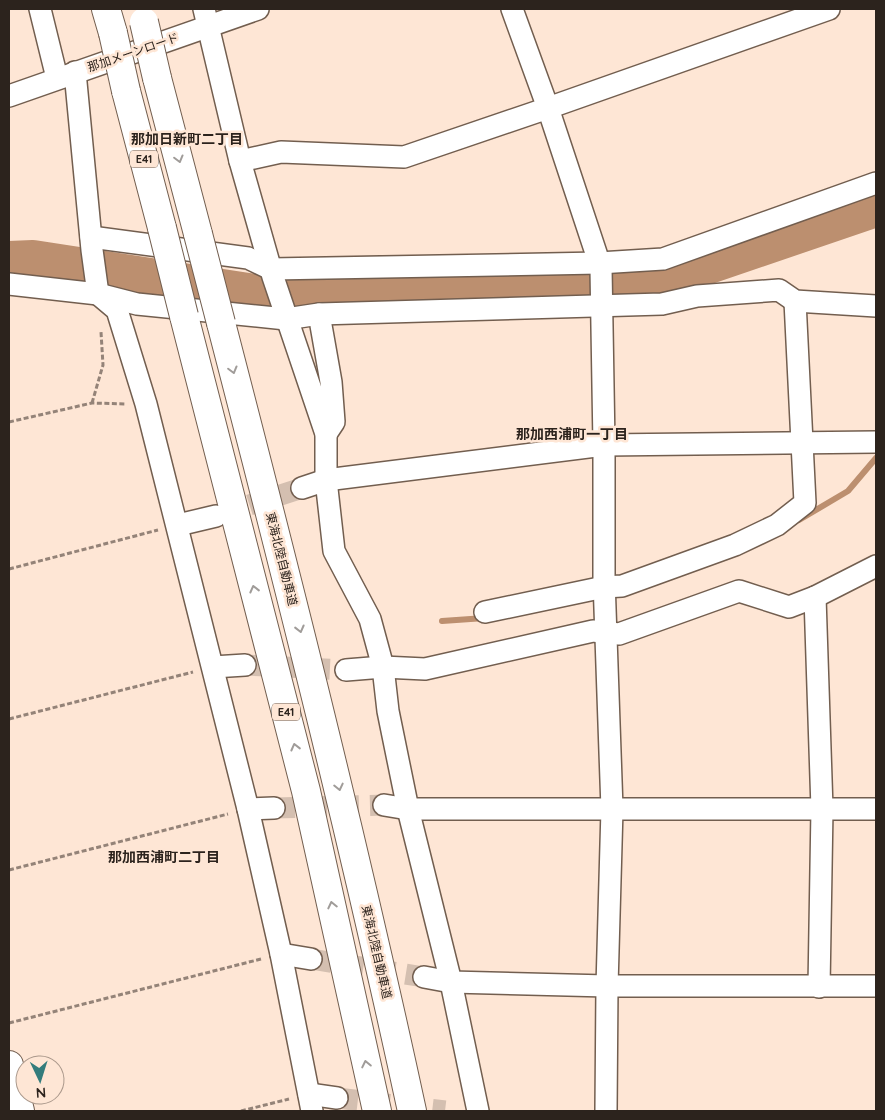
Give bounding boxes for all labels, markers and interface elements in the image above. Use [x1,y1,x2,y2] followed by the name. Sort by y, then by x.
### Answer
[85,29,181,75] street label: 那加メーンロード
[131,130,243,148] district label: 那加日新町二丁目
[130,150,158,168] road number: E41
[173,154,184,163] one-way arrow
[228,365,238,374] one-way arrow
[516,425,628,443] district label: 那加西浦町一丁目
[263,511,301,607] street label: 東海北陸自動車道
[250,586,260,594] one-way arrow
[294,624,305,633] one-way arrow
[272,704,300,720] road number: E41
[290,743,300,751] one-way arrow
[333,782,344,791] one-way arrow
[108,848,220,866] district label: 那加西浦町二丁目
[327,900,338,909] one-way arrow
[359,904,395,1000] street label: 東海北陸自動車道
[15,1055,65,1105] north arrow
[362,1059,372,1068] one-way arrow
[35,1084,47,1102] text: N

